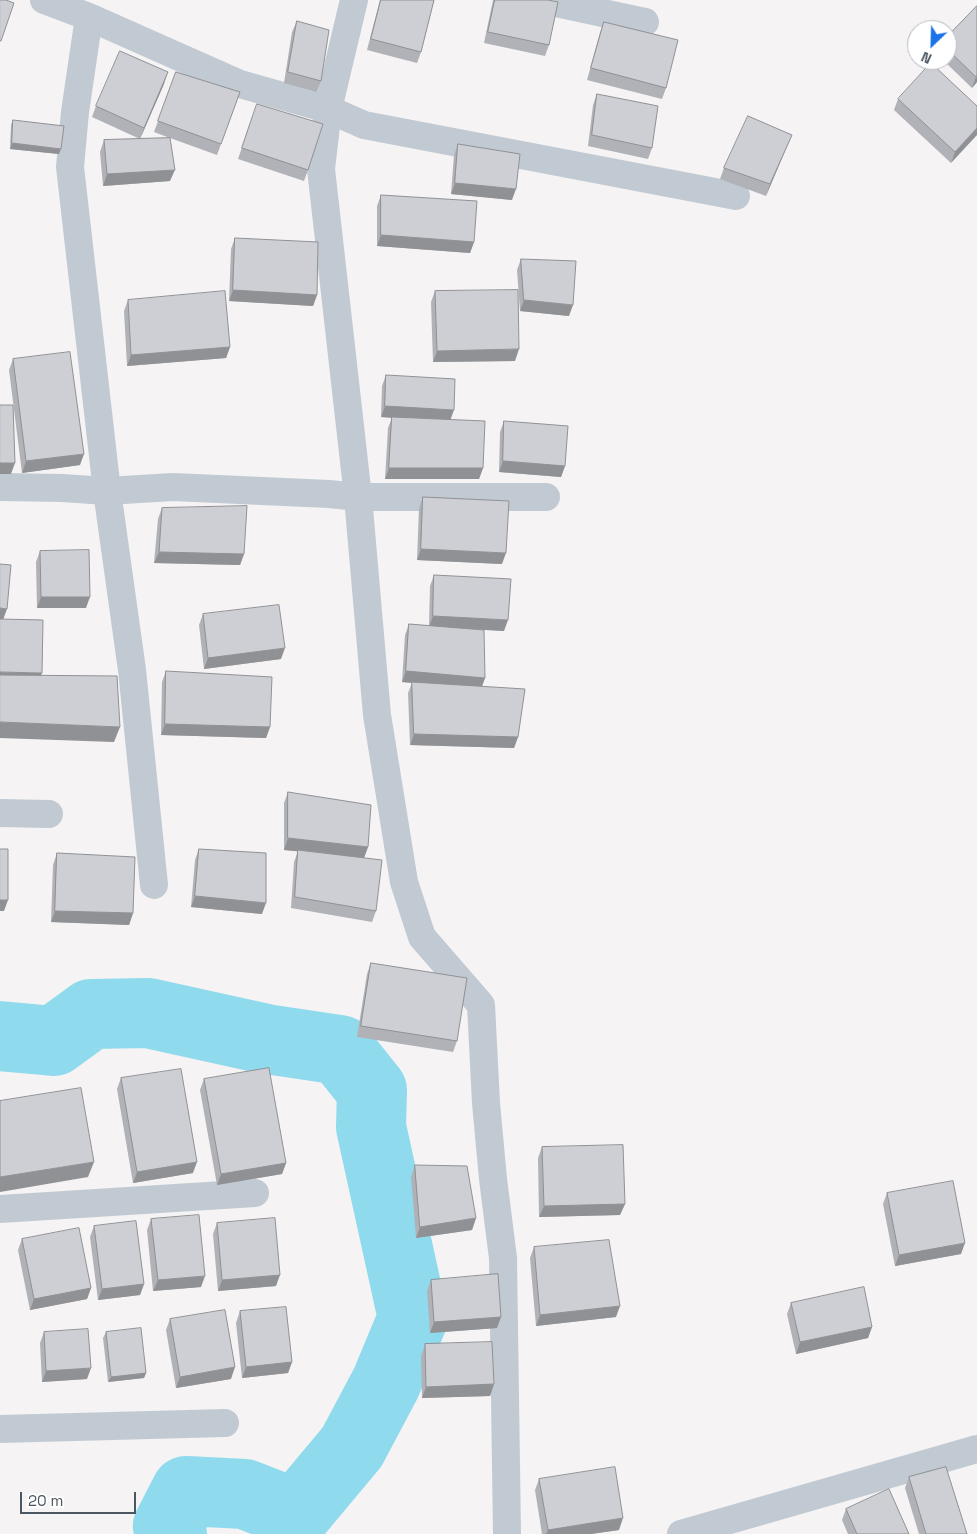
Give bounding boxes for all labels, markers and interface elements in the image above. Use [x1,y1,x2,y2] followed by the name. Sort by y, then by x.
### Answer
[907,20,957,70] north arrow
[918,48,934,68] text: N
[22,1482,139,1514] scale bar
[28,1491,63,1510] text: 20 m

